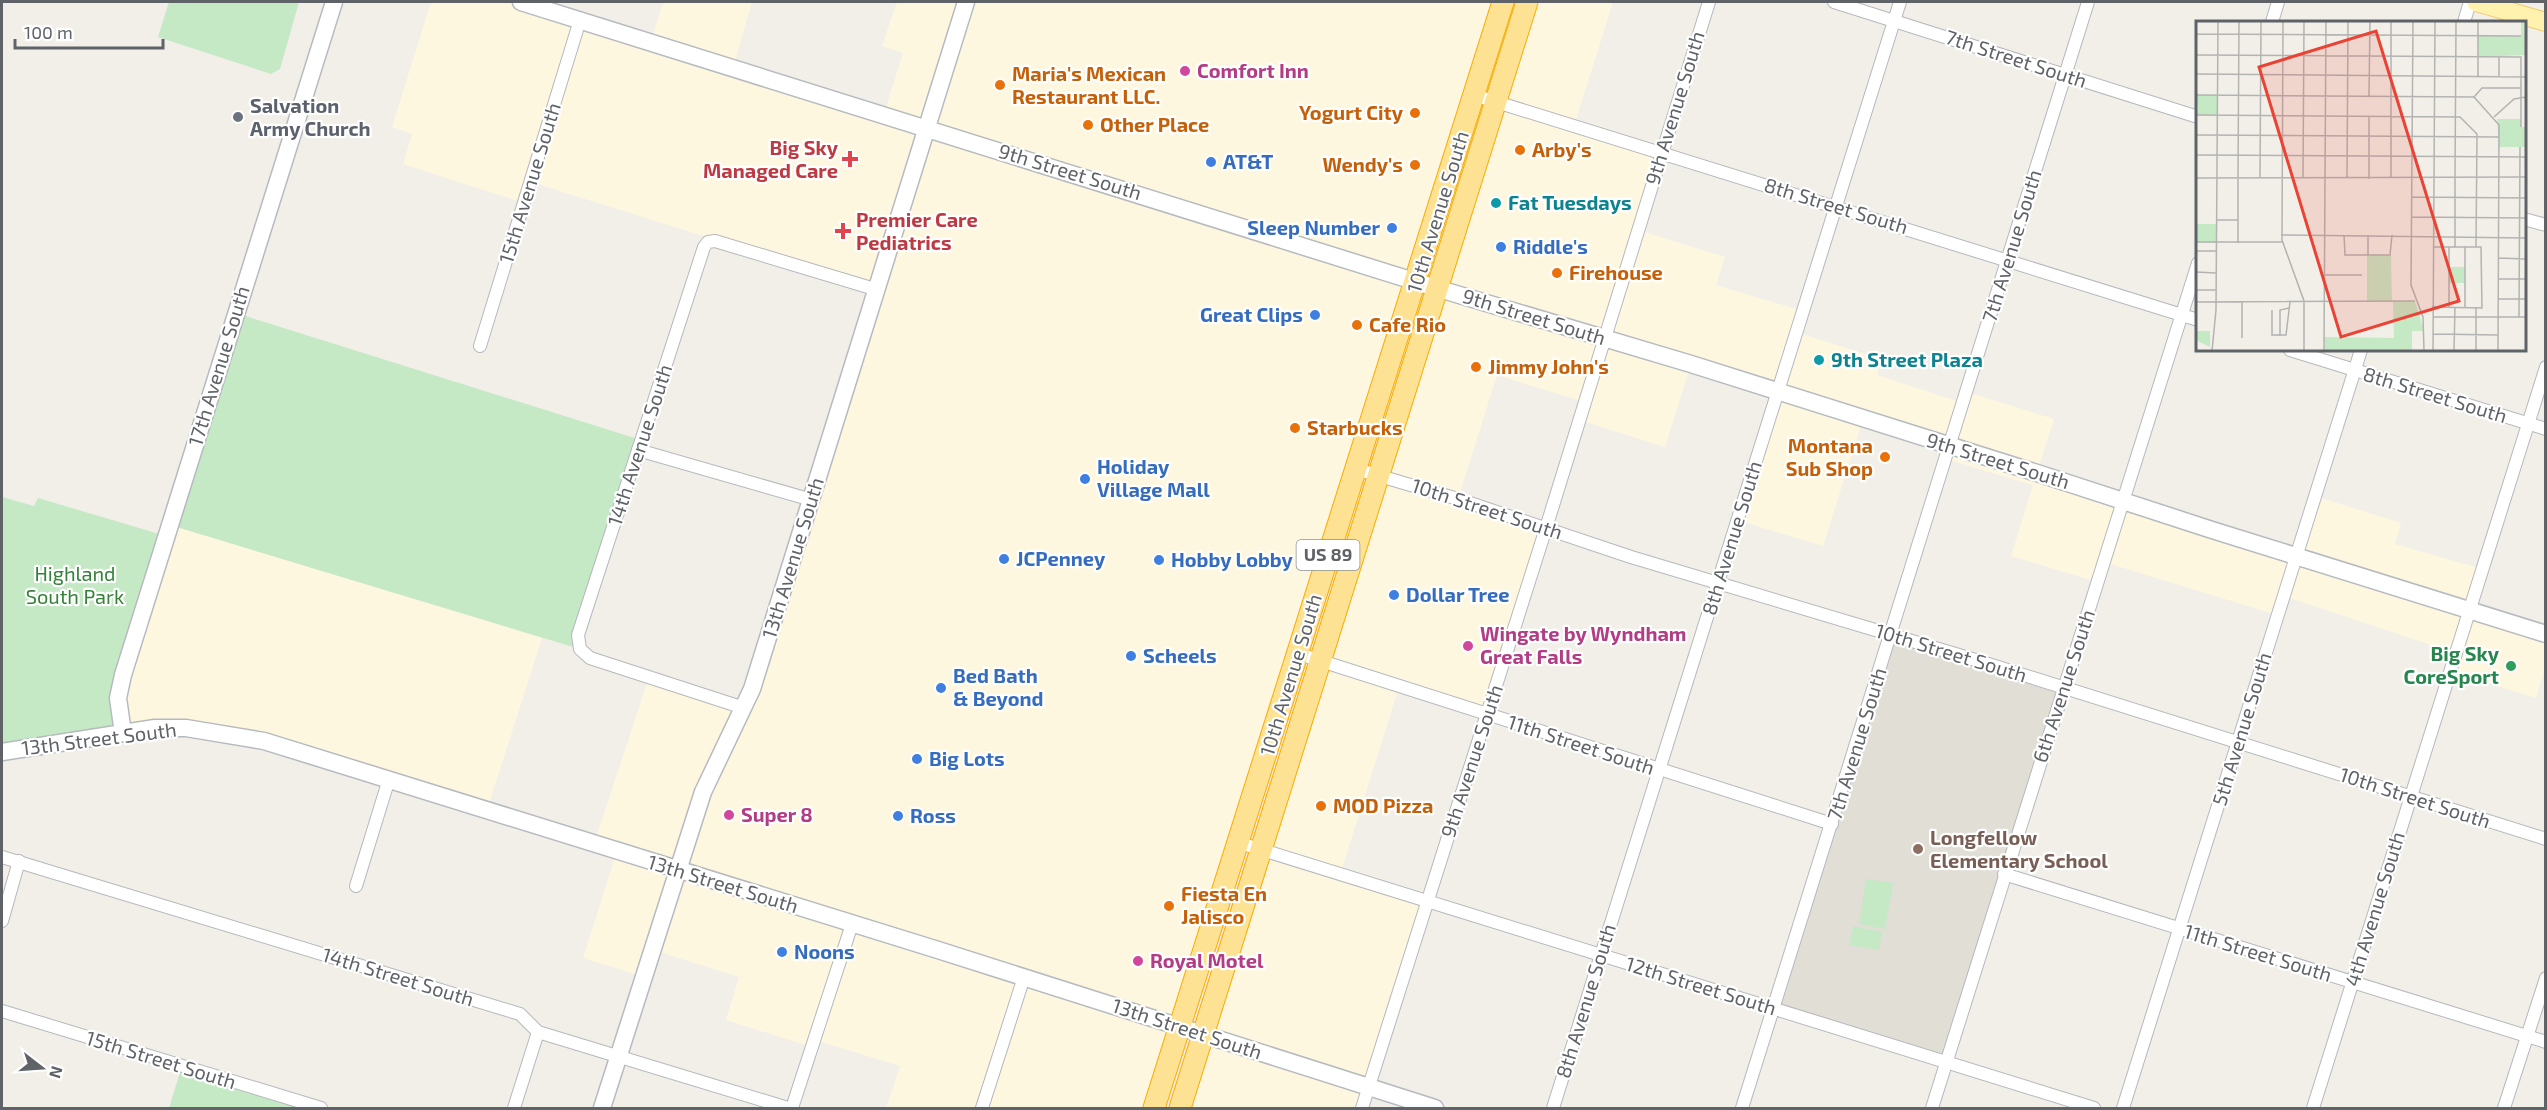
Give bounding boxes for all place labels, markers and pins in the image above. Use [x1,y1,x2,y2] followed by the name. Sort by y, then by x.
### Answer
[1197,58,1309,82] place label: Comfort Inn
[1012,61,1166,108] place label: Maria's Mexican Restaurant LLC.
[1178,64,1192,78] marker: Comfort Inn
[993,78,1007,92] marker: Maria's Mexican Restaurant LLC.
[250,93,371,141] place label: Salvation Army Church
[1299,100,1404,125] place label: Yogurt City
[1408,106,1422,120] marker: Yogurt City
[231,110,245,124] marker: Salvation Army Church
[1100,112,1209,136] place label: Other Place
[1081,118,1095,132] marker: Other Place
[703,135,839,182] place label: Big Sky Managed Care
[1532,137,1592,162] place label: Arby's
[1513,143,1527,157] marker: Arby's
[1223,149,1273,173] place label: AT&T
[843,152,857,166] marker: Big Sky Managed Care
[1322,152,1403,177] place label: Wendy's
[1204,155,1218,169] marker: AT&T
[1408,158,1422,172] marker: Wendy's
[1508,190,1632,215] place label: Fat Tuesdays
[1489,196,1503,210] marker: Fat Tuesdays
[856,207,978,254] place label: Premier Care Pediatrics
[1247,215,1380,239] place label: Sleep Number
[1385,221,1399,235] marker: Sleep Number
[834,222,852,240] marker: Premier Care Pediatrics
[1513,234,1588,258] place label: Riddle's
[1494,240,1508,254] marker: Riddle's
[1569,260,1663,284] place label: Firehouse
[1550,266,1564,280] marker: Firehouse
[1200,302,1303,326] place label: Great Clips
[1308,308,1322,322] marker: Great Clips
[1369,312,1446,336] place label: Cafe Rio
[1350,318,1364,332] marker: Cafe Rio
[1831,347,1983,371] place label: 9th Street Plaza
[1812,353,1826,367] marker: 9th Street Plaza
[1488,354,1609,379] place label: Jimmy John's
[1469,360,1483,374] marker: Jimmy John's
[1307,415,1403,439] place label: Starbucks
[1288,421,1302,435] marker: Starbucks
[1786,433,1873,480] place label: Montana Sub Shop
[1878,450,1892,464] marker: Montana Sub Shop
[1097,454,1210,501] place label: Holiday Village Mall
[1078,472,1092,486] marker: Holiday Village Mall
[1016,546,1106,571] place label: JCPenney
[1171,547,1294,572] place label: Hobby Lobby
[997,552,1011,566] marker: JCPenney
[1152,553,1166,567] marker: Hobby Lobby
[1406,582,1509,606] place label: Dollar Tree
[1387,588,1401,602] marker: Dollar Tree
[1480,621,1686,668] place label: Wingate by Wyndham Great Falls
[1461,639,1475,653] marker: Wingate by Wyndham Great Falls
[2404,641,2500,688] place label: Big Sky CoreSport
[1143,643,1217,667] place label: Scheels
[1124,649,1138,663] marker: Scheels
[2504,659,2518,673] marker: Big Sky CoreSport
[953,663,1044,711] place label: Bed Bath & Beyond
[934,681,948,695] marker: Bed Bath & Beyond
[929,746,1005,770] place label: Big Lots
[910,752,924,766] marker: Big Lots
[1333,793,1433,817] place label: MOD Pizza
[1314,799,1328,813] marker: MOD Pizza
[741,802,813,826] place label: Super 8
[910,803,956,827] place label: Ross
[722,808,736,822] marker: Super 8
[891,809,905,823] marker: Ross
[1930,825,2108,873] place label: Longfellow Elementary School
[1911,842,1925,856] marker: Longfellow Elementary School
[1181,881,1267,928] place label: Fiesta En Jalisco
[1162,899,1176,913] marker: Fiesta En Jalisco
[794,939,855,963] place label: Noons
[775,945,789,959] marker: Noons
[1150,948,1264,973] place label: Royal Motel
[1131,954,1145,968] marker: Royal Motel

